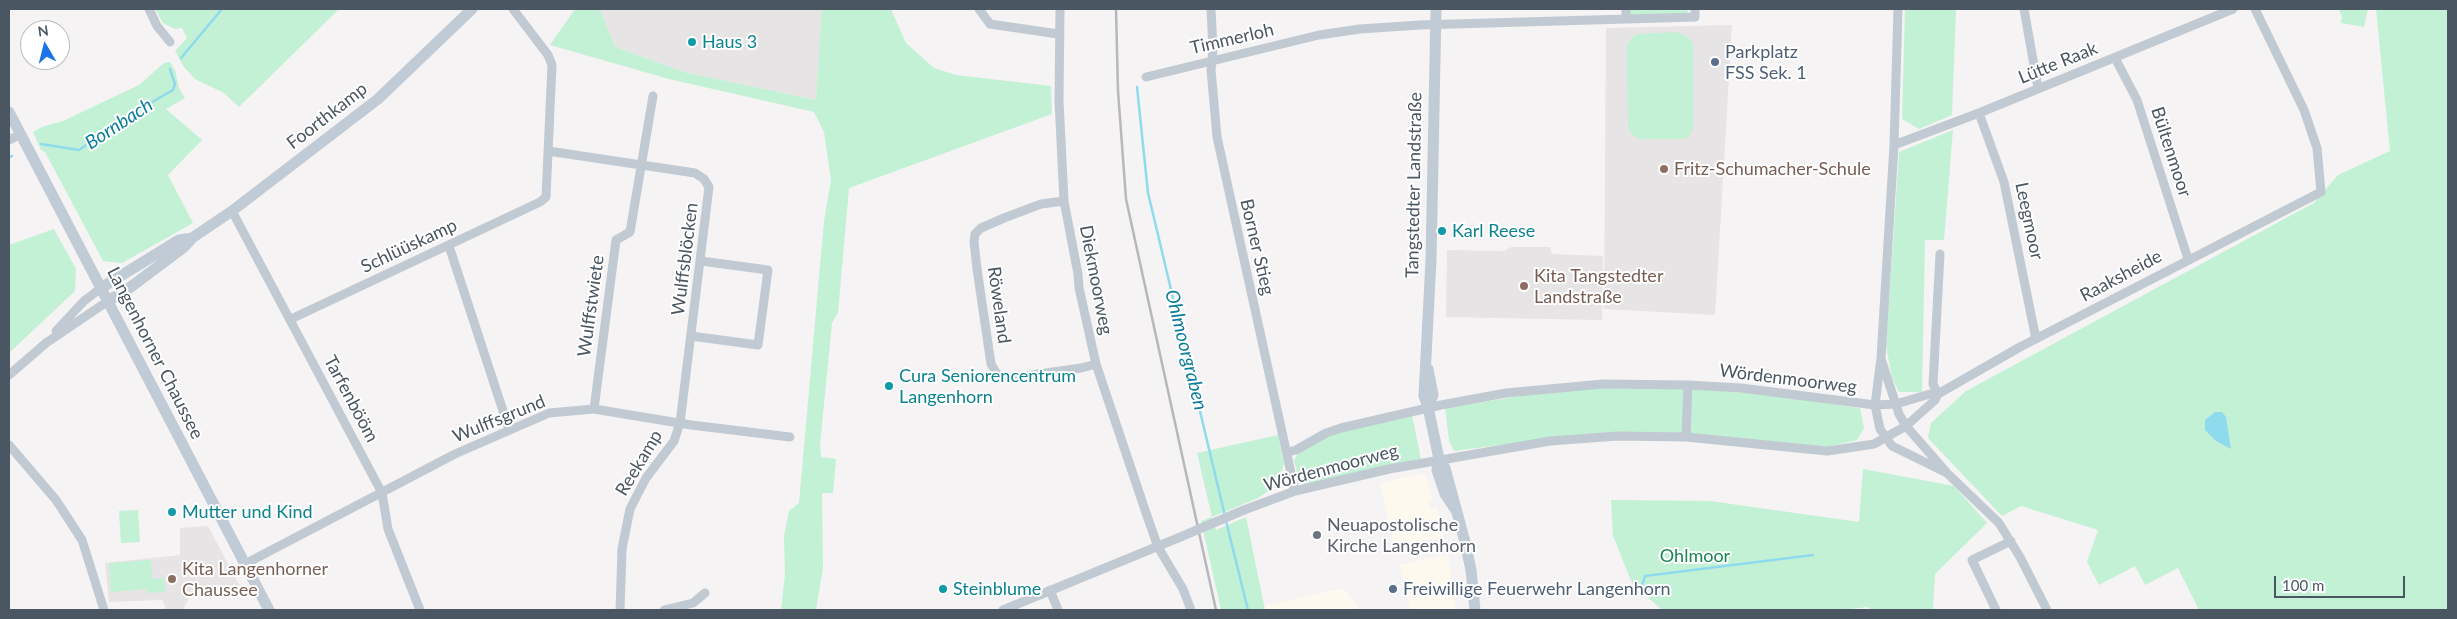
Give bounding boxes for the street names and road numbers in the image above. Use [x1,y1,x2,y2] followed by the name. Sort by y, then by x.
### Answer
[1188,19,1276,59] street label: Timmerloh
[2015,37,2101,89] street label: Lütte Raak
[283,78,371,154] street label: Foorthkamp
[1402,92,1426,278] street label: Tangstedter Landstraße
[2146,104,2196,200] street label: Bültenmoor
[2010,180,2048,262] street label: Leegmoor
[1235,197,1279,297] street label: Borner Stieg
[667,201,703,317] street label: Wulffsblöcken
[358,214,460,278] street label: Schlüüskamp
[1075,223,1117,337] street label: Diekmoorweg
[2076,245,2166,307] street label: Raaksheide
[573,254,609,358] street label: Wulffstwiete
[102,263,208,443] street label: Langenhorner Chaussee
[983,265,1015,345] street label: Röweland
[319,352,383,446] street label: Tarfenbööm
[1718,360,1858,398] street label: Wördenmoorweg
[450,391,548,447] street label: Wulffsgrund
[611,426,667,500] street label: Reekamp
[1261,440,1401,496] street label: Wördenmoorweg

